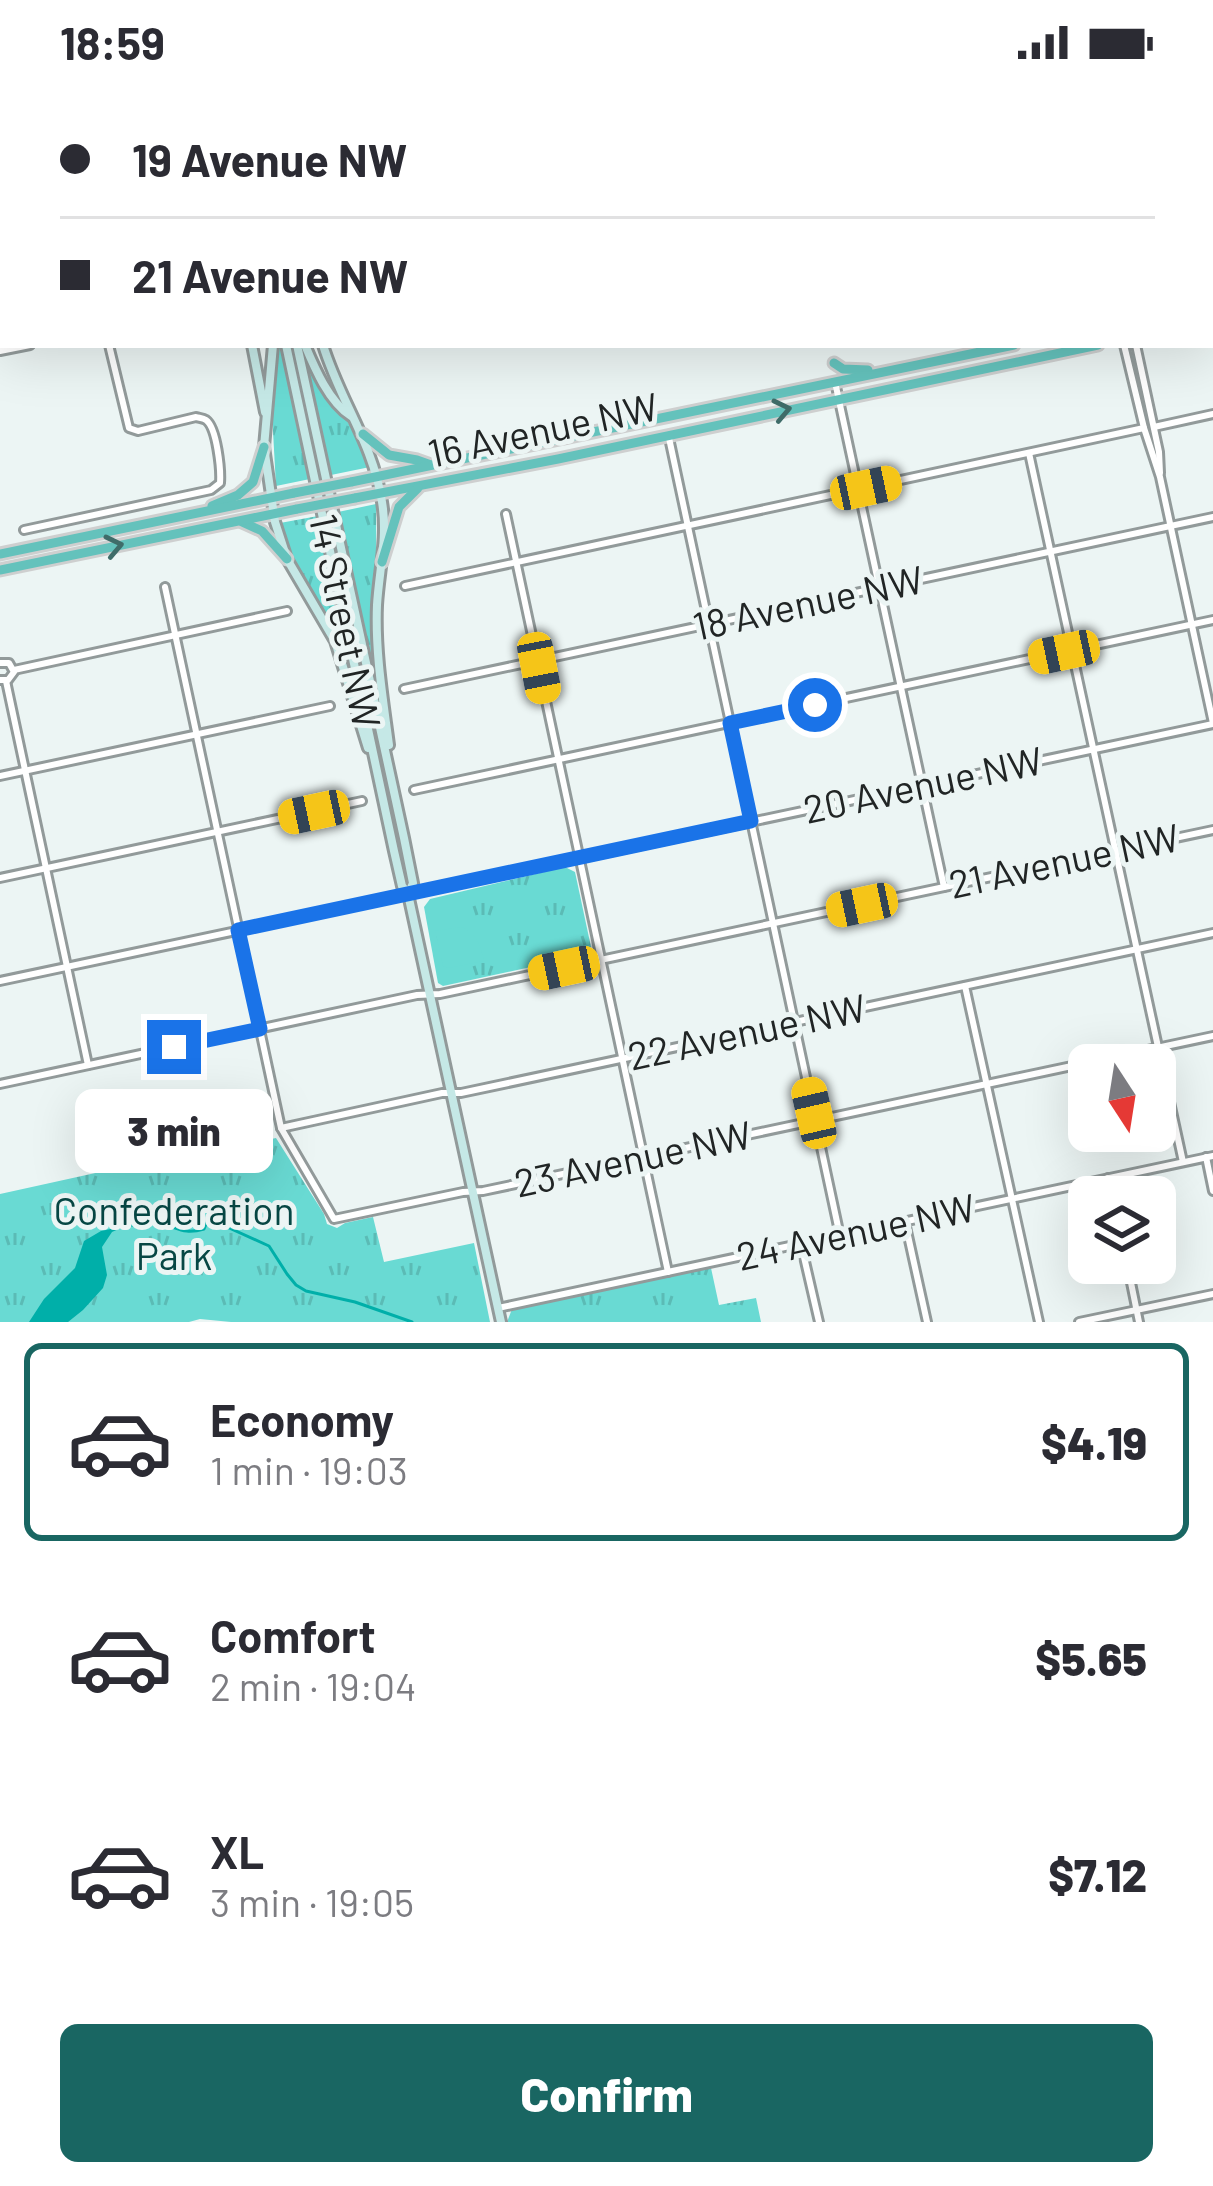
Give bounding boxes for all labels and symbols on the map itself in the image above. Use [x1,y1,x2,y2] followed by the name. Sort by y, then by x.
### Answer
[423,381,662,476] street label: 16 Avenue NW
[772,398,792,424] one-way arrow
[827,463,905,513] car
[301,509,392,732] street label: 14 Street NW
[104,534,124,560] one-way arrow
[688,554,927,649] street label: 18 Avenue NW
[1025,627,1103,677] car
[514,629,564,707] car
[788,678,842,732] route start
[799,735,1046,832] street label: 20 Avenue NW
[275,787,353,837] car
[944,812,1183,907] street label: 21 Avenue NW
[823,880,901,930] car
[525,943,603,993] car
[623,982,870,1079] street label: 22 Avenue NW
[147,1020,201,1074] route end
[1068,1044,1176,1152] north arrow
[788,1074,840,1152] car
[75,1089,273,1173] callout: 3 min
[510,1110,755,1206] street label: 23 Avenue NW
[732,1182,979,1279] street label: 24 Avenue NW
[53,1186,295,1278] park label: Confederation Park

